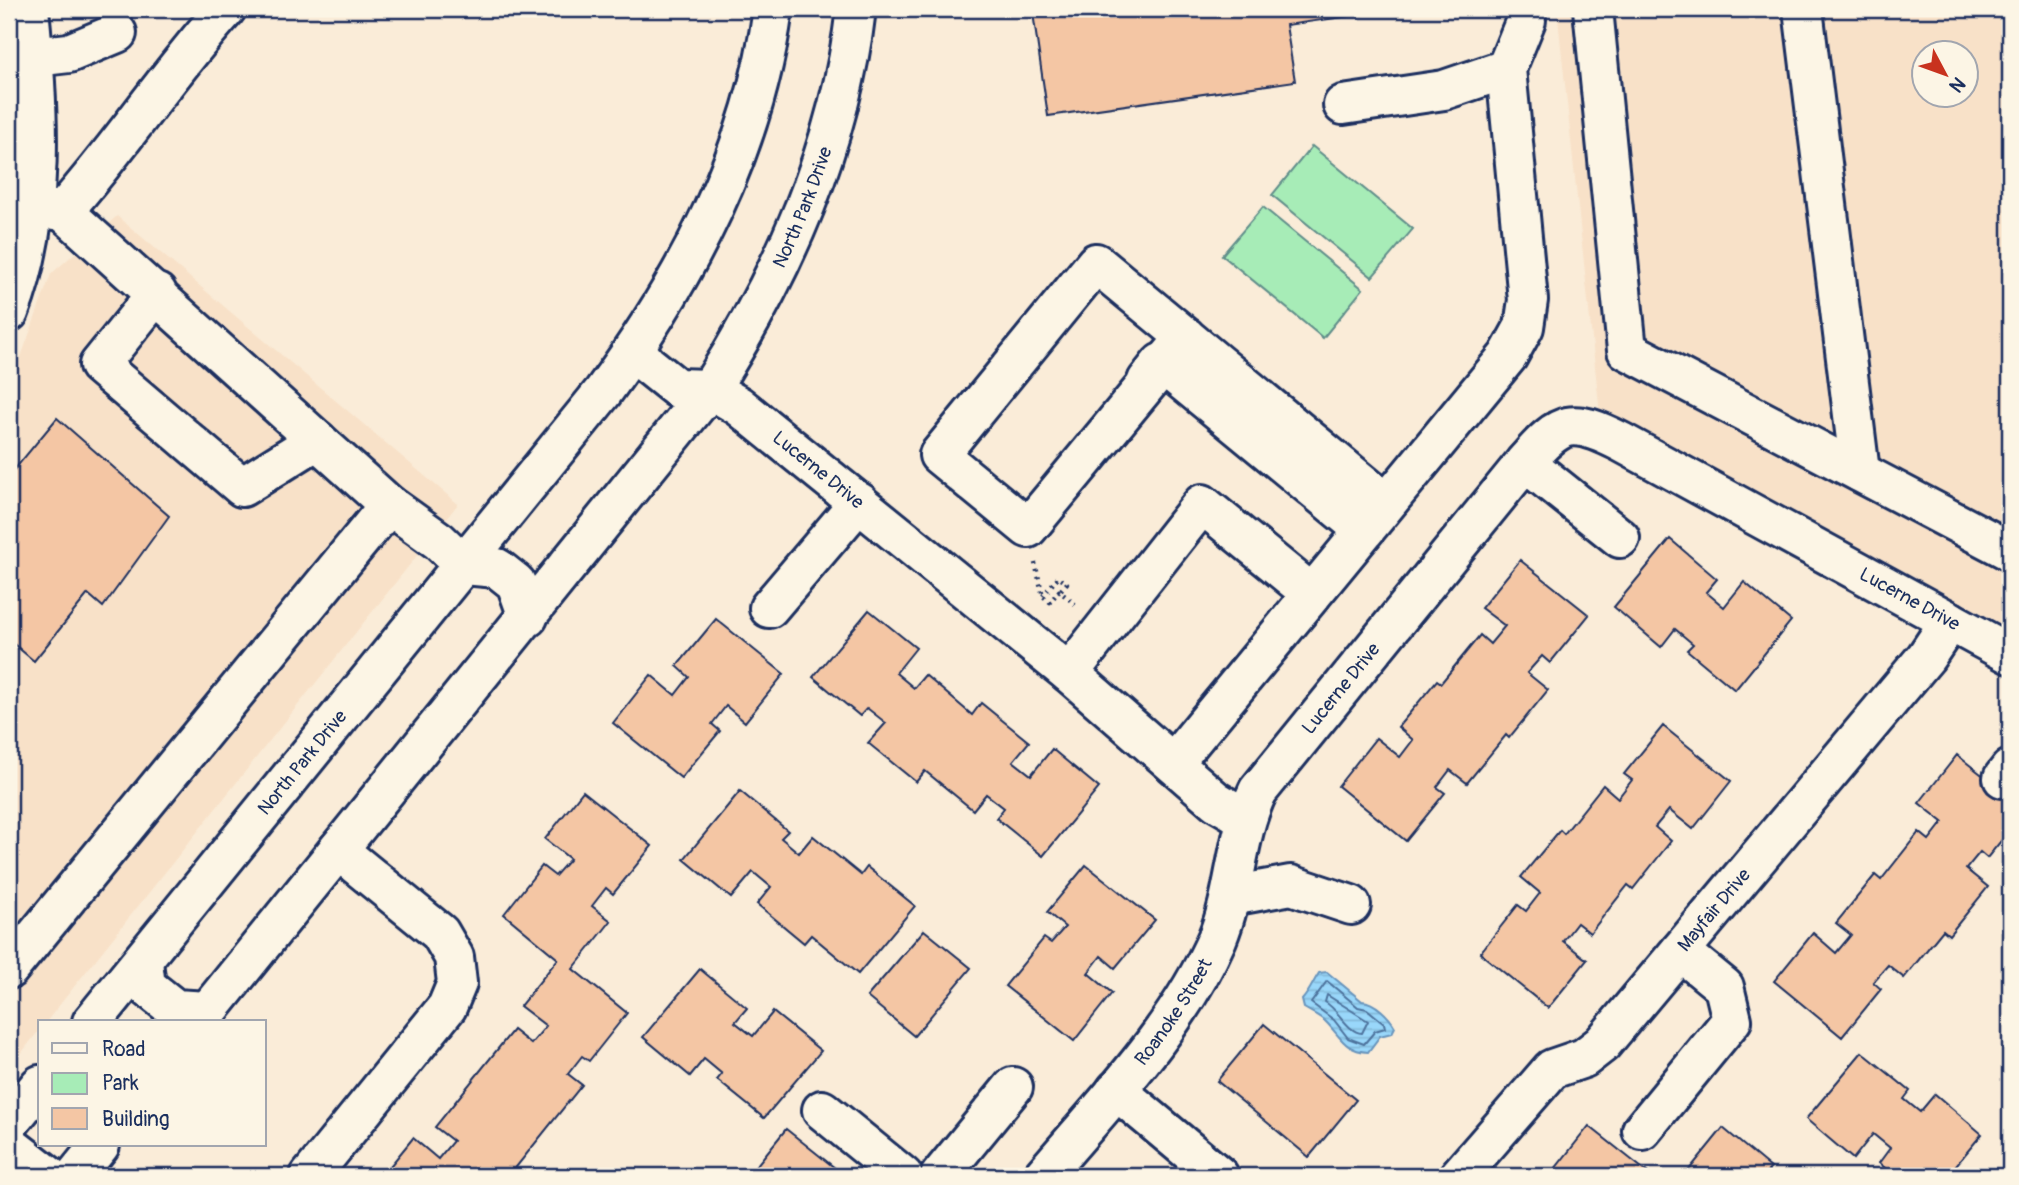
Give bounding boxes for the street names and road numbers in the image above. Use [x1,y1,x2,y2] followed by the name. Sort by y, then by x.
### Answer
[768,143,838,272] street label: North Park Drive
[767,426,869,515] street label: Lucerne Drive
[1855,562,1965,637] street label: Lucerne Drive
[1297,637,1386,739] street label: Lucerne Drive
[253,705,353,820] street label: North Park Drive
[1672,863,1756,957] street label: Mayfair Drive
[1129,954,1218,1071] street label: Roanoke Street

